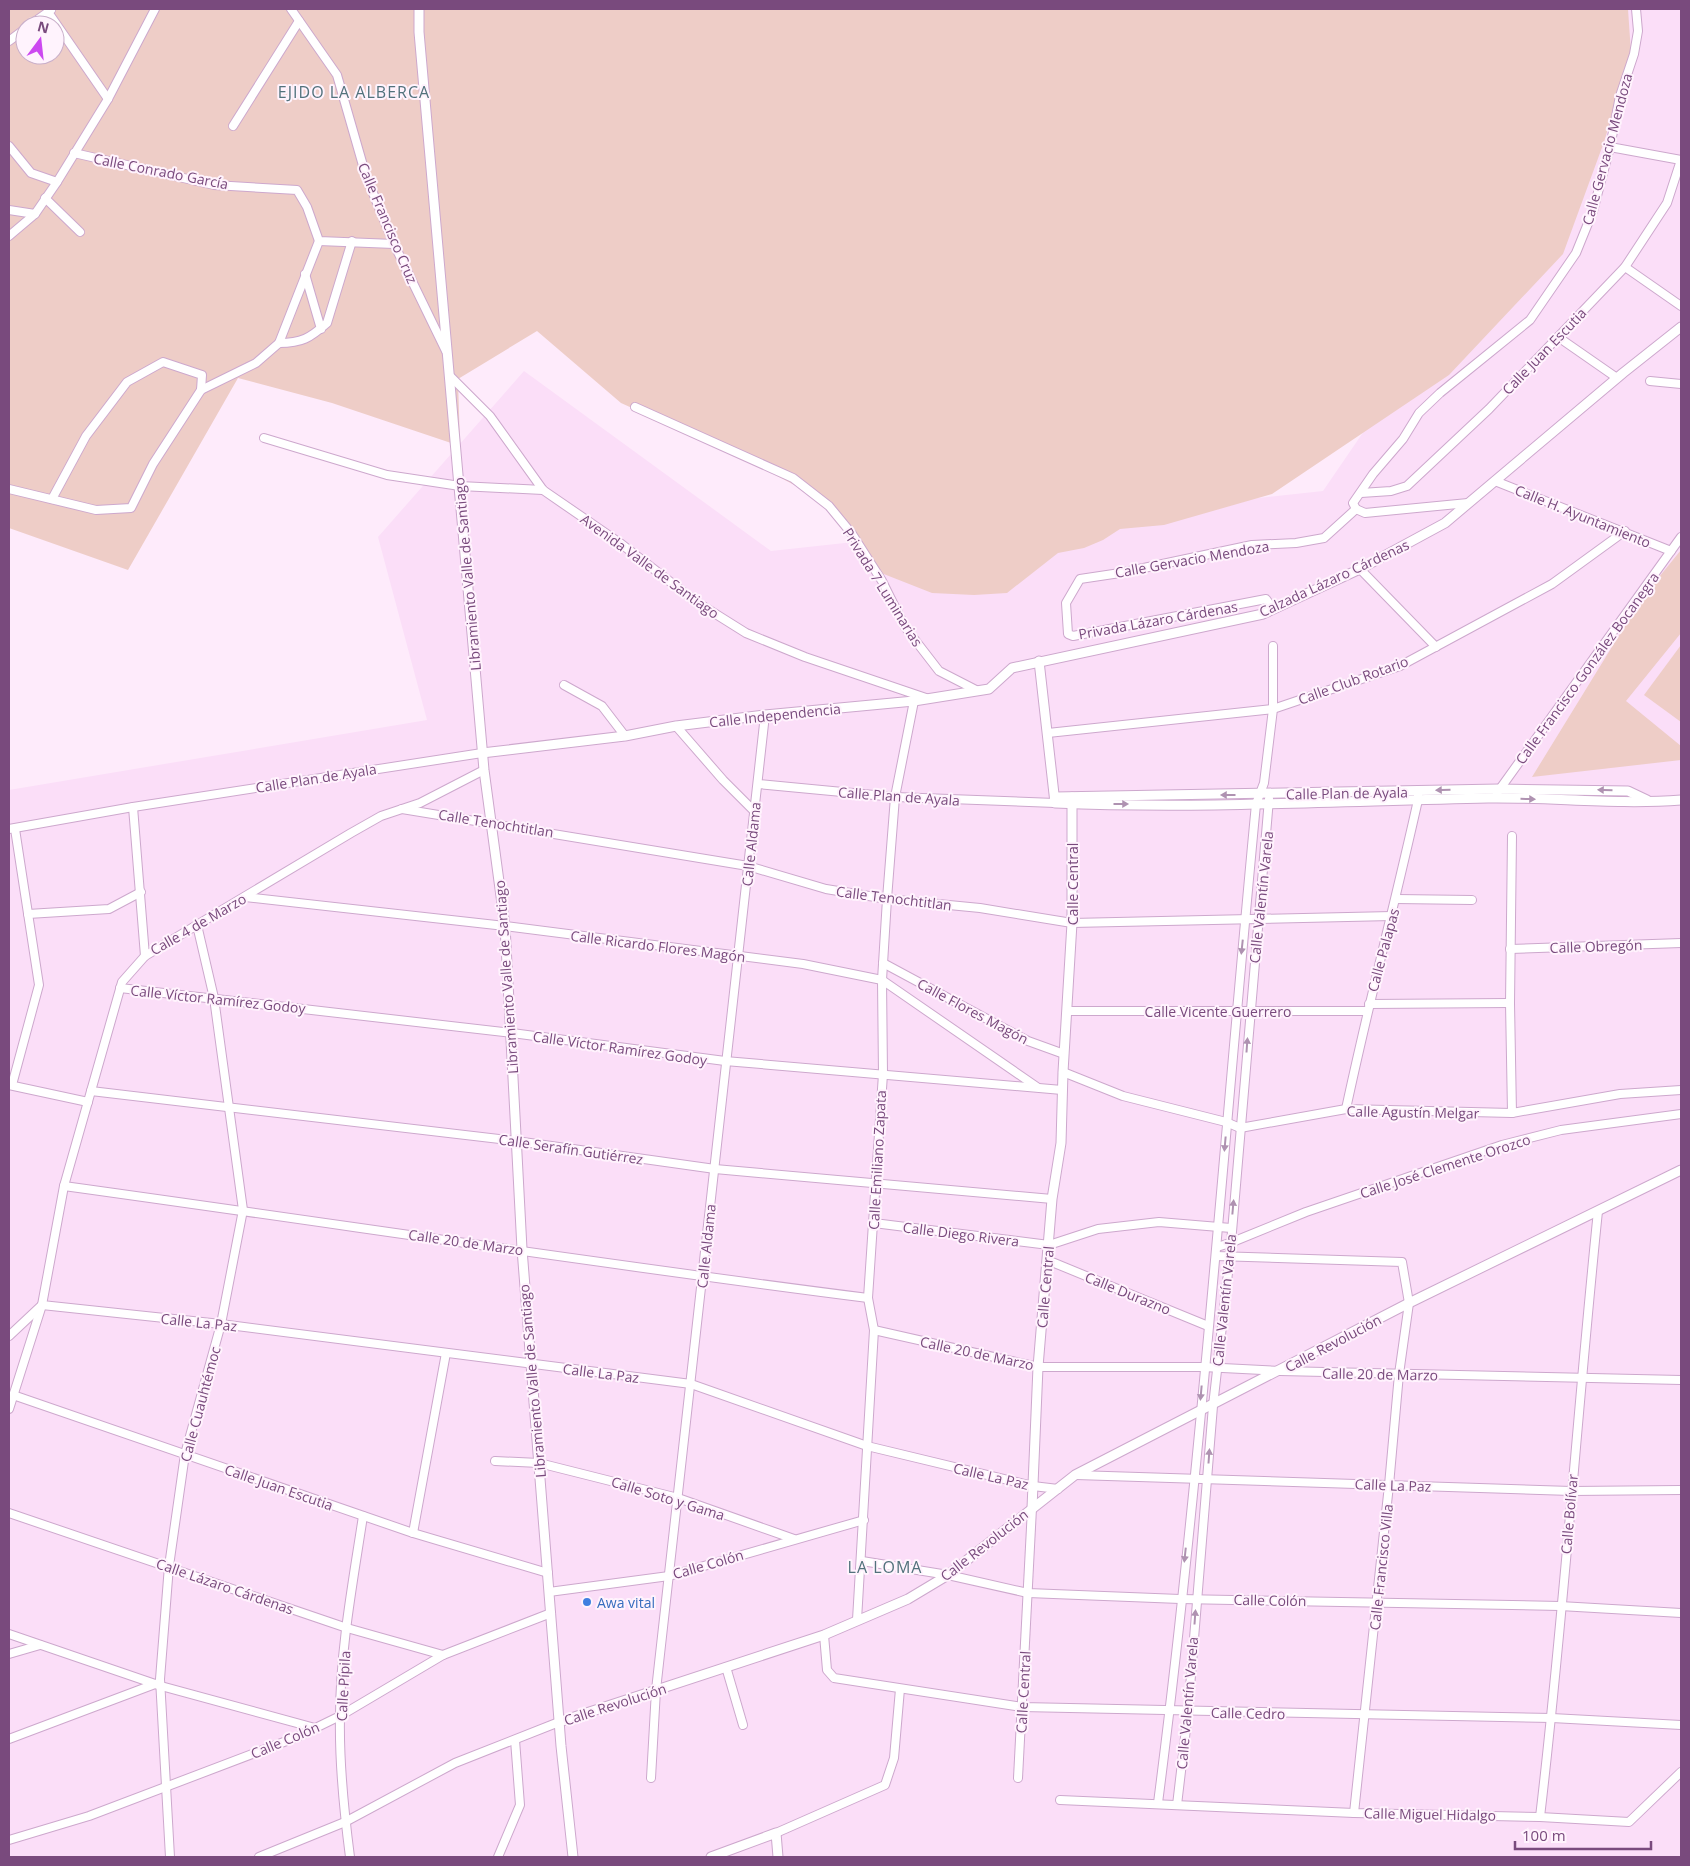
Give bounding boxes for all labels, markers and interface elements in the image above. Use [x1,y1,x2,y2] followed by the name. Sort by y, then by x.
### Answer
[15,15,65,65] north arrow
[36,16,51,38] text: N
[1578,71,1636,227] street label: Calle Gervacio Mendoza
[278,81,430,103] district label: EJIDO LA ALBERCA
[92,149,230,193] street label: Calle Conrado García
[354,160,422,287] street label: Calle Francisco Cruz
[1498,304,1590,398] street label: Calle Juan Escutia
[449,477,485,671] street label: Libramiento Valle de Santiago
[1512,480,1654,552] street label: Calle H. Ayuntamiento
[577,509,723,623] street label: Avenida Valle de Santiago
[839,524,927,650] street label: Privada 7 Luminarias
[1256,535,1412,621] street label: Calzada Lázaro Cárdenas
[1113,536,1271,582] street label: Calle Gervacio Mendoza
[1511,568,1663,768] street label: Calle Francisco González Bocanegra
[1077,597,1239,643] street label: Privada Lázaro Cárdenas
[1295,651,1411,709] street label: Calle Club Rotario
[708,699,842,731] street label: Calle Independencia
[254,759,378,797] street label: Calle Plan de Ayala
[837,782,961,810] street label: Calle Plan de Ayala
[1286,782,1408,804] street label: Calle Plan de Ayala
[1435,786,1451,794] one-way arrow
[1597,786,1613,794] one-way arrow
[1220,791,1236,799] one-way arrow
[1520,795,1536,803] one-way arrow
[1113,800,1129,808] one-way arrow
[737,801,765,887] street label: Calle Aldama
[437,805,555,841] street label: Calle Tenochtitlan
[1245,830,1277,964] street label: Calle Valentín Varela
[1063,843,1082,925] street label: Calle Central
[490,880,522,1074] street label: Libramiento Valle de Santiago
[835,881,953,915] street label: Calle Tenochtitlan
[147,889,249,959] street label: Calle 4 de Marzo
[1363,906,1403,994] street label: Calle Palapas
[569,926,747,966] street label: Calle Ricardo Flores Magón
[1549,935,1643,957] street label: Calle Obregón
[1238,940,1246,956] one-way arrow
[914,974,1032,1048] street label: Calle Flores Magón
[130,980,307,1018] street label: Calle Víctor Ramírez Godoy
[1145,1002,1291,1021] street label: Calle Vicente Guerrero
[532,1026,709,1070] street label: Calle Víctor Ramírez Godoy
[1243,1037,1251,1053] one-way arrow
[864,1090,890,1230] street label: Calle Emiliano Zapata
[1346,1101,1480,1123] street label: Calle Agustín Melgar
[498,1129,645,1169] street label: Calle Serafín Gutiérrez
[1357,1129,1533,1203] street label: Calle José Clemente Orozco
[1221,1136,1229,1152] one-way arrow
[1229,1199,1237,1215] one-way arrow
[692,1203,720,1289] street label: Calle Aldama
[902,1217,1020,1251] street label: Calle Diego Rivera
[407,1225,525,1259] street label: Calle 20 de Marzo
[1208,1233,1240,1367] street label: Calle Valentín Varela
[1032,1245,1058,1329] street label: Calle Central
[1082,1267,1174,1319] street label: Calle Durazno
[514,1284,550,1478] street label: Libramiento Valle de Santiago
[160,1309,239,1335] street label: Calle La Paz
[1282,1310,1384,1376] street label: Calle Revolución
[918,1332,1036,1374] street label: Calle 20 de Marzo
[175,1344,225,1464] street label: Calle Cuauhtémoc
[562,1359,641,1387] street label: Calle La Paz
[1322,1363,1438,1385] street label: Calle 20 de Marzo
[1197,1385,1205,1401] one-way arrow
[1206,1447,1214,1463] one-way arrow
[952,1458,1031,1494] street label: Calle La Paz
[222,1460,336,1514] street label: Calle Juan Escutia
[609,1472,727,1524] street label: Calle Soto y Gama
[1556,1473,1582,1555] street label: Calle Bolívar
[1354,1474,1432,1496] street label: Calle La Paz
[1365,1503,1397,1631] street label: Calle Francisco Villa
[936,1505,1032,1585] street label: Calle Revolución
[670,1545,746,1583] street label: Calle Colón
[1181,1547,1189,1563] one-way arrow
[154,1554,297,1619] street label: Calle Lázaro Cárdenas
[848,1556,922,1578] district label: LA LOMA
[1233,1590,1307,1610] street label: Calle Colón
[597,1593,655,1612] place label: Awa vital
[581,1596,593,1608] marker: Awa vital
[1191,1609,1199,1625] one-way arrow
[1172,1636,1202,1770] street label: Calle Valentín Varela
[332,1650,354,1722] street label: Calle Pípila
[1011,1650,1035,1734] street label: Calle Central
[561,1679,669,1729] street label: Calle Revolución
[1211,1703,1285,1723] street label: Calle Cedro
[248,1717,322,1763] street label: Calle Colón
[1364,1803,1496,1825] street label: Calle Miguel Hidalgo
[1515,1818,1651,1850] scale bar
[1522,1825,1566,1845] text: 100 m

